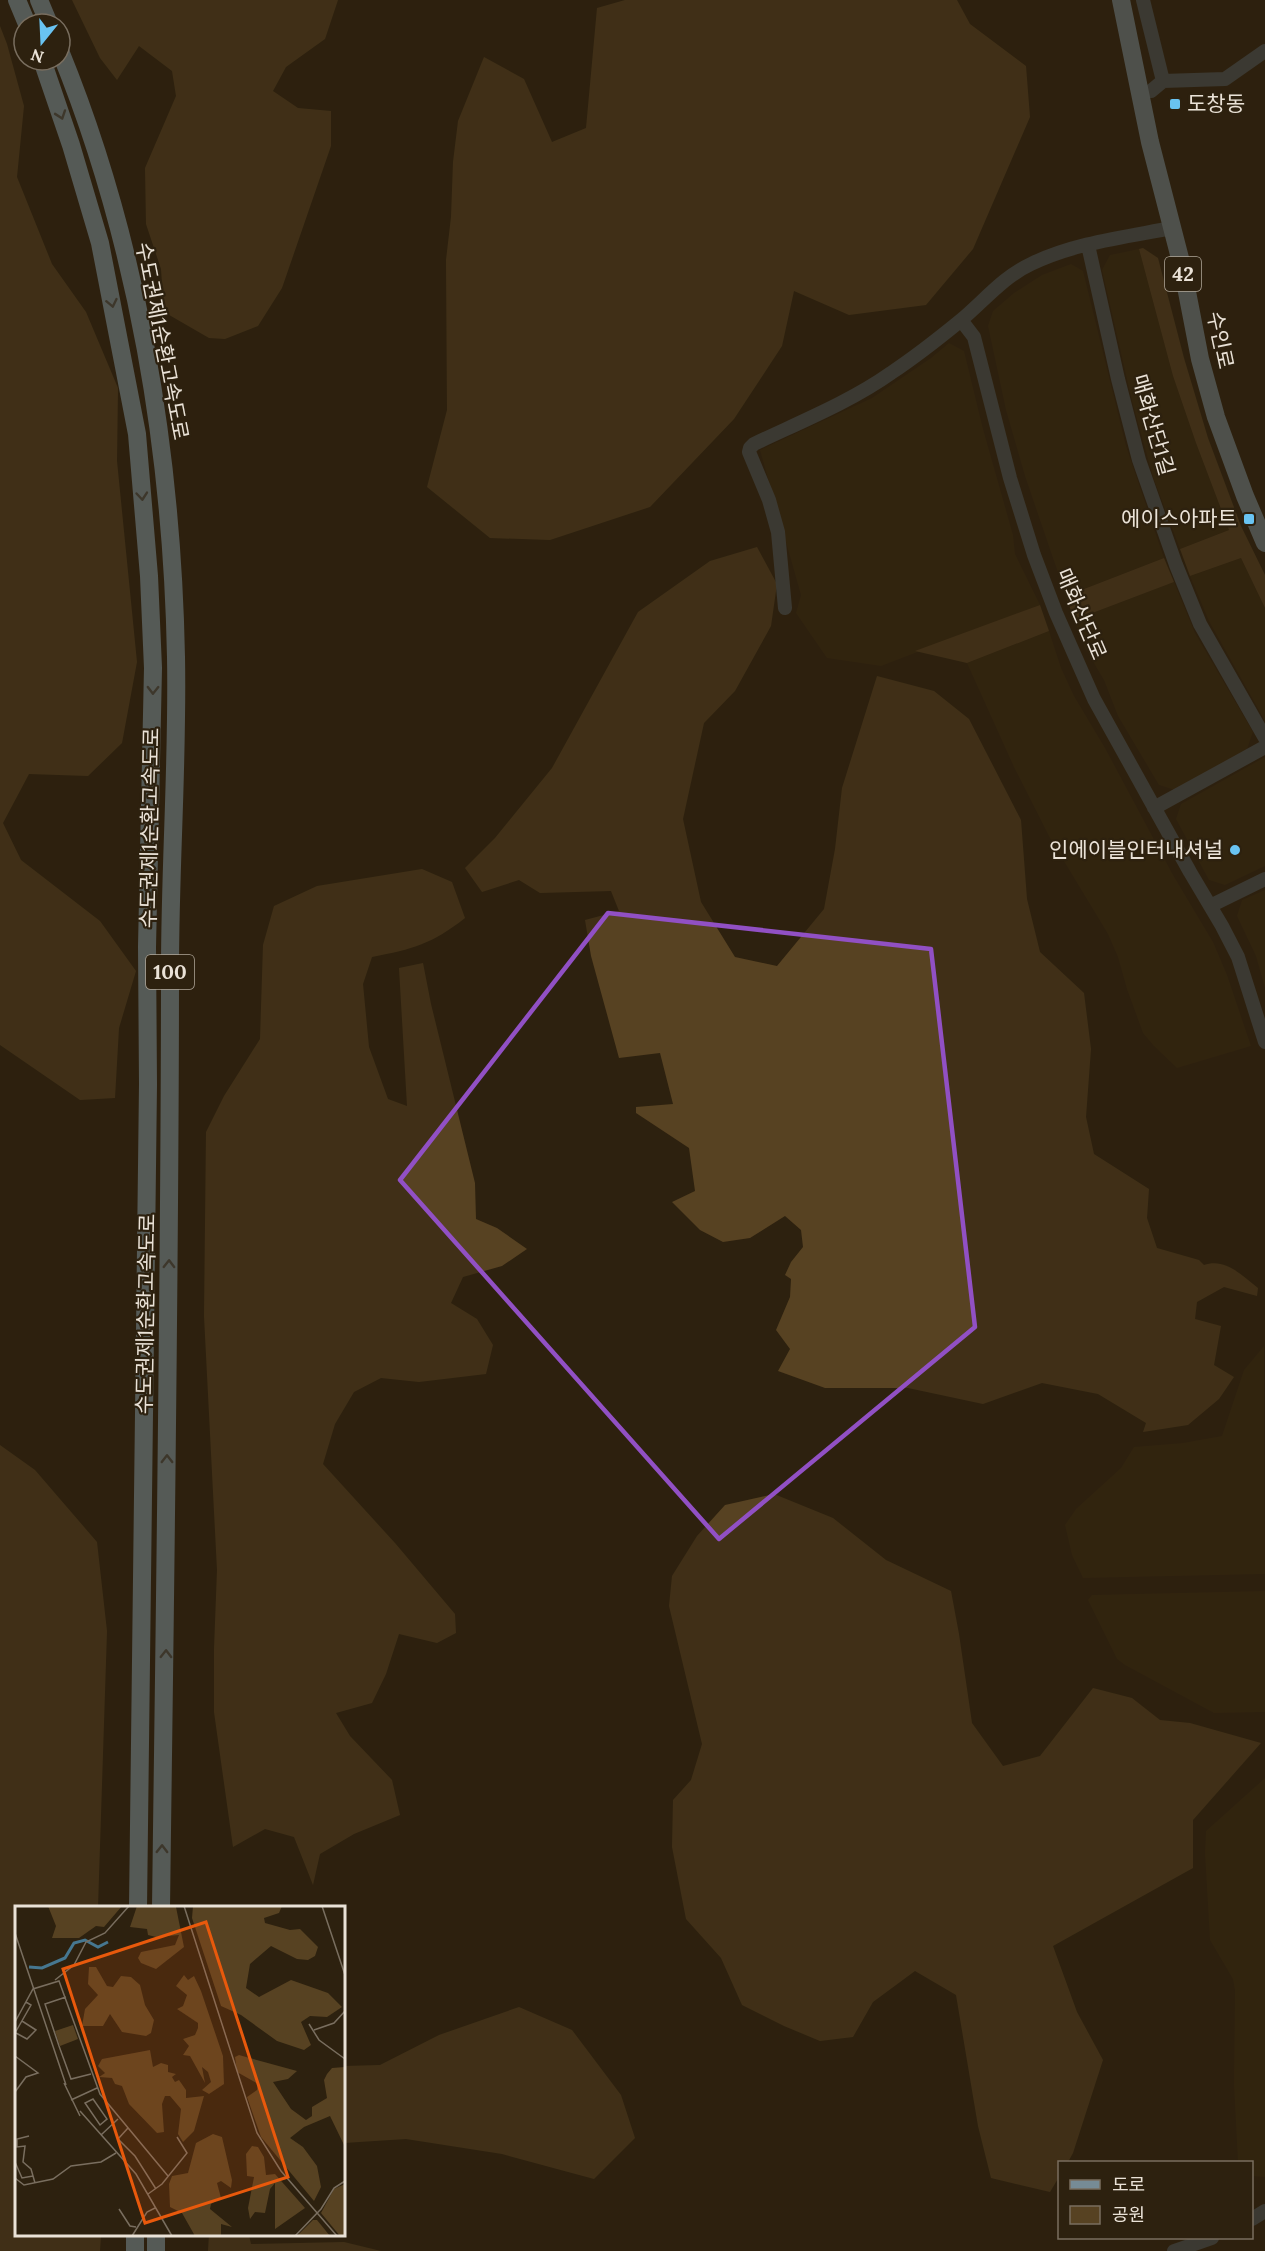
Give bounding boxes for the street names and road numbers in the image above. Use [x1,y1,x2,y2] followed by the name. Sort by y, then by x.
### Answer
[130,240,195,442] street label: 수도권제1순환고속도로
[1165,257,1201,291] road number: 42
[1201,309,1240,371] street label: 수인로
[1126,371,1181,479] street label: 매화산단1길
[1050,564,1113,664] street label: 매화산단로
[134,727,165,929] street label: 수도권제1순환고속도로
[146,955,194,989] road number: 100
[130,1213,161,1415] street label: 수도권제1순환고속도로

